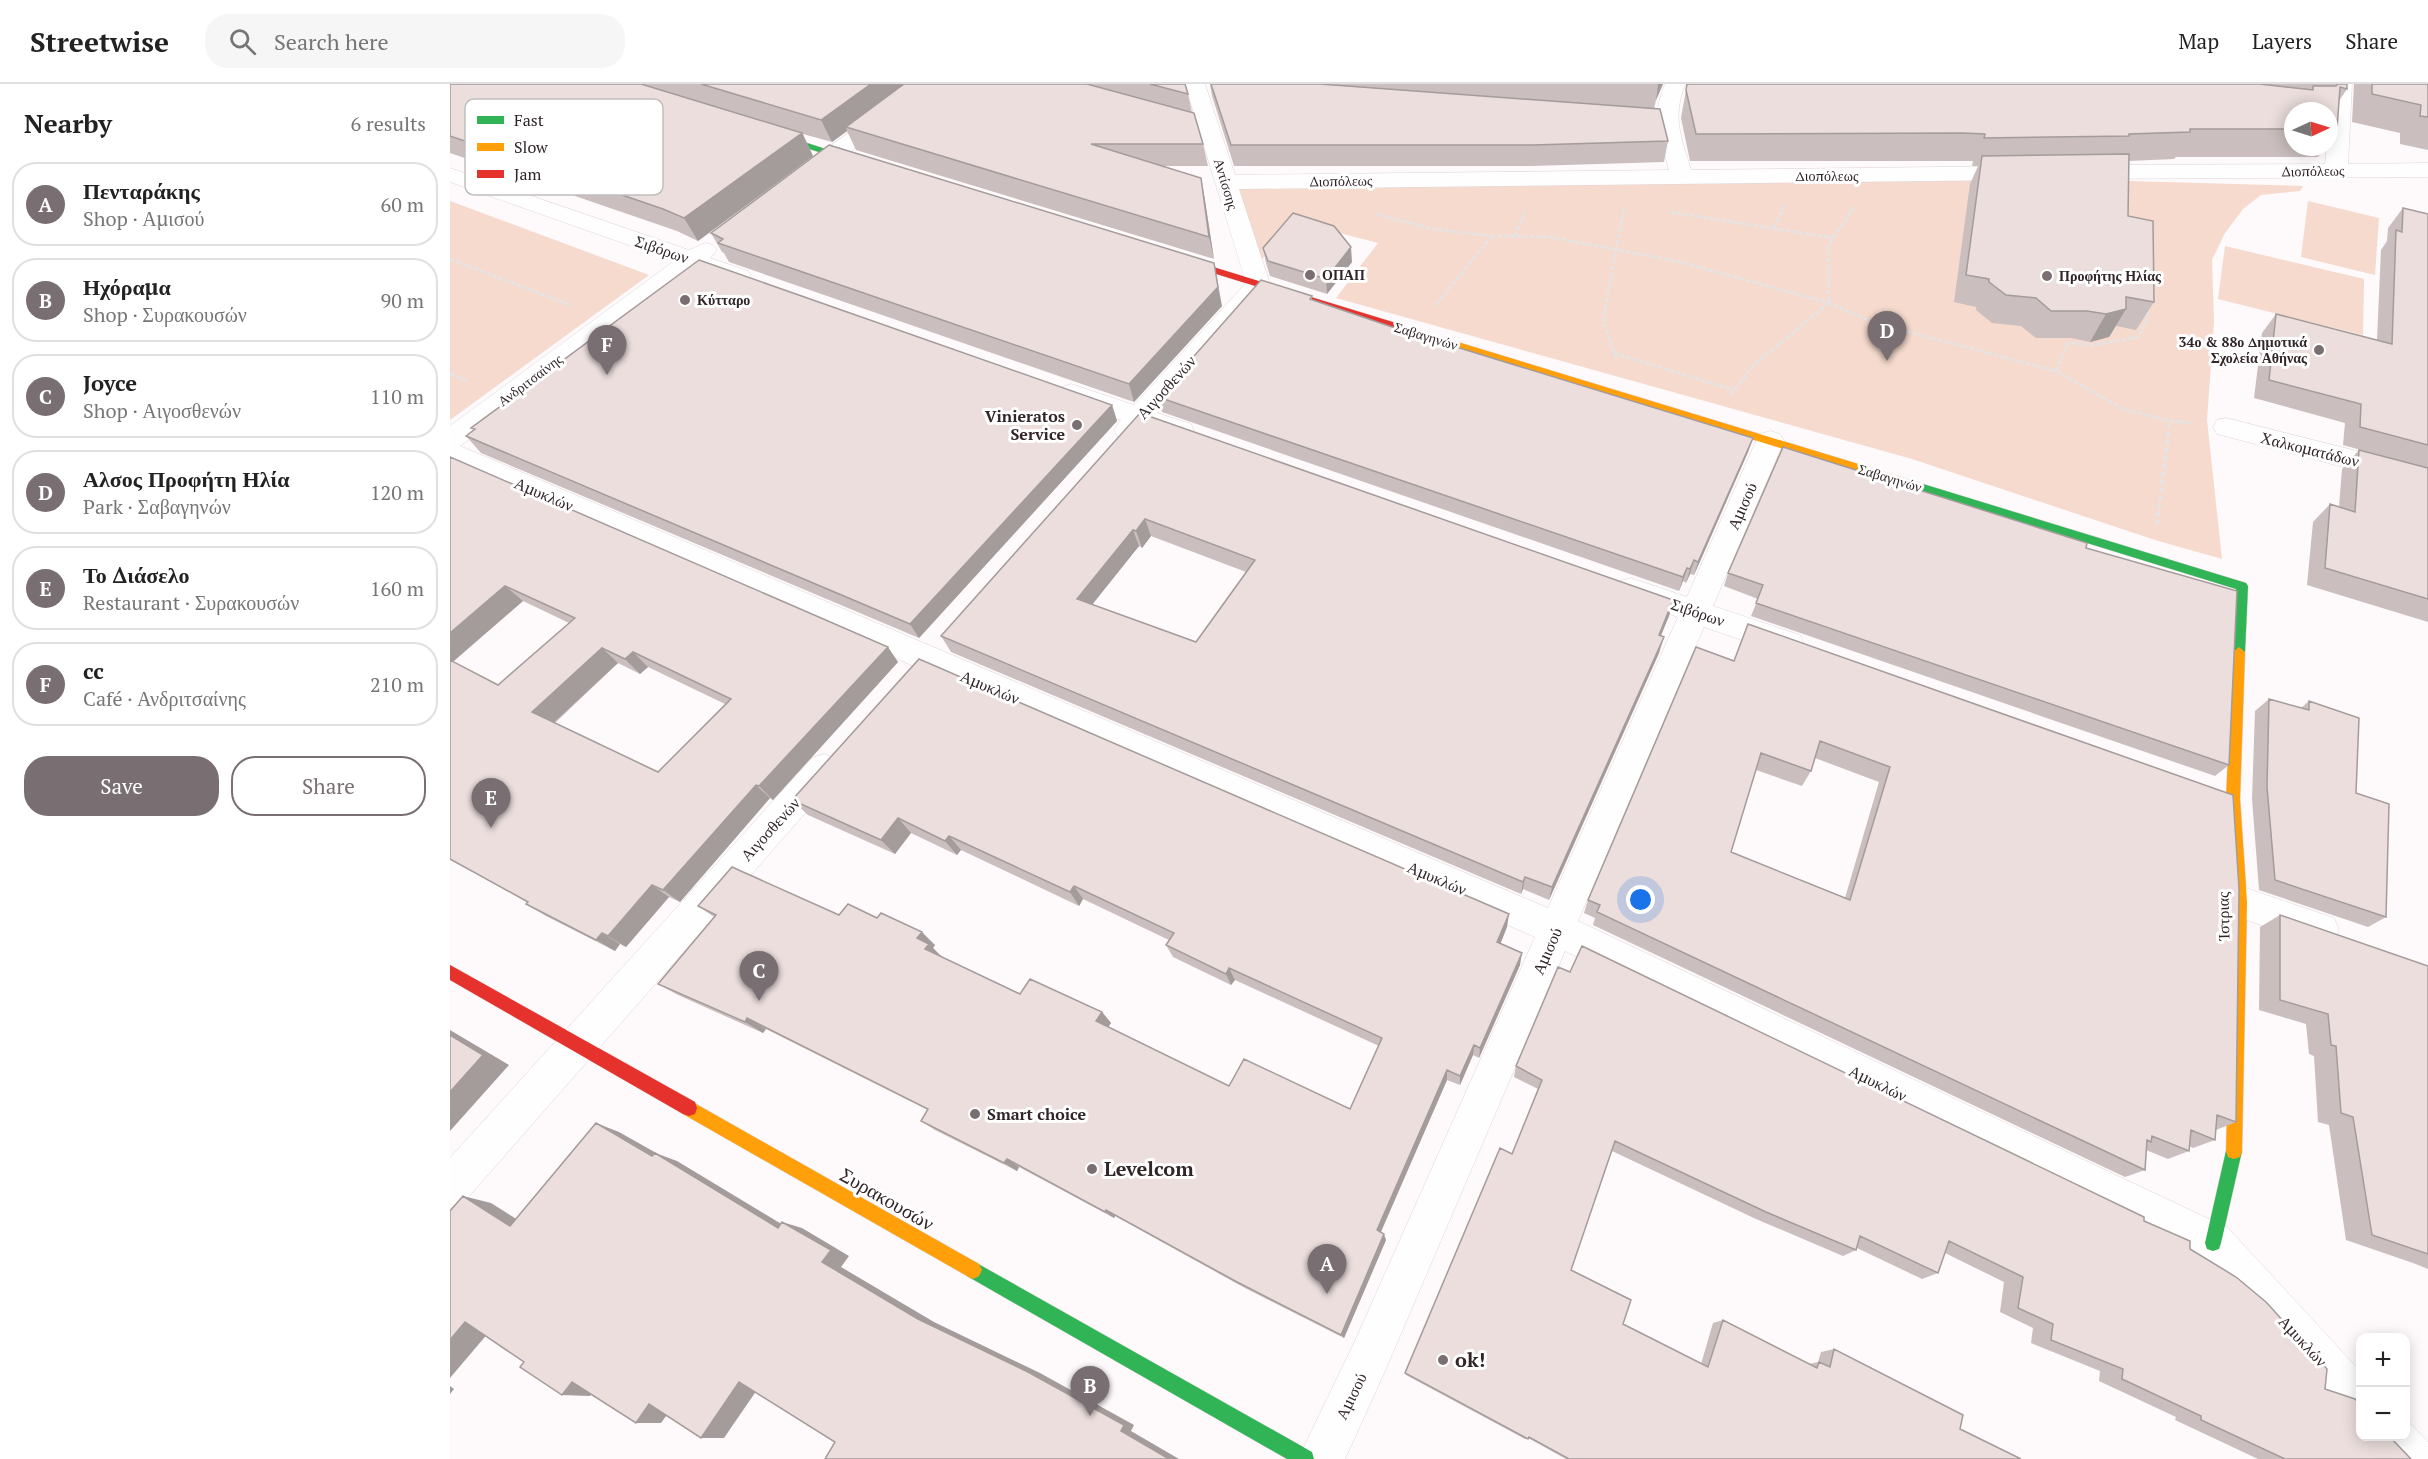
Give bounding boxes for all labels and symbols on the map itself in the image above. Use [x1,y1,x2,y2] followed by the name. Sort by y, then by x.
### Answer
[465,99,663,195] legend
[2284,102,2338,156] north arrow
[514,109,544,131] text: Fast
[514,136,548,158] text: Slow
[1210,156,1243,212] street label: Αντίσσης
[2281,160,2345,181] street label: Διοπόλεως
[514,163,542,185] text: Jam
[1796,166,1859,185] street label: Διοπόλεως
[1309,170,1373,191] street label: Διοπόλεως
[632,230,692,268] street label: Σιβόρων
[1322,265,1365,284] place label: ΟΠΑΠ
[2059,266,2162,285] place label: Προφήτης Ηλίας
[1303,268,1317,282] marker: ΟΠΑΠ
[2040,269,2054,283] marker: Προφήτης Ηλίας
[697,290,750,309] place label: Κύτταρο
[678,293,692,307] marker: Κύτταρο
[1868,312,1906,361] pin: D
[1392,317,1460,354] street label: Σαβαγηνών
[588,326,626,375] pin: F
[2179,332,2308,367] place label: 34ο & 88ο Δημοτικά Σχολεία Αθήνας
[2312,343,2326,357] marker: 34ο & 88ο Δημοτικά Σχολεία Αθήνας
[494,349,566,410] street label: Ανδριτσαίνης
[1131,350,1201,424] street label: Αιγοσθενών
[985,405,1065,445] place label: Vinieratos Service
[1070,418,1084,432] marker: Vinieratos Service
[2258,426,2362,472] street label: Χαλκοματάδων
[1856,459,1924,496] street label: Σαβαγηνών
[511,472,577,516] street label: Αμυκλών
[1722,479,1762,533] street label: Αμισού
[1668,593,1728,631] street label: Σιβόρων
[957,665,1023,709] street label: Αμυκλών
[472,778,510,828] pin: E
[735,792,805,866] street label: Αιγοσθενών
[1404,856,1470,900] street label: Αμυκλών
[1626,885,1655,914] your location
[2212,891,2234,942] street label: Ίστριας
[1527,924,1567,978] street label: Αμισού
[740,952,778,1001] pin: C
[1845,1059,1911,1107] street label: Αμυκλών
[987,1103,1087,1125] place label: Smart choice
[968,1107,982,1121] marker: Smart choice
[1104,1155,1194,1182] place label: Levelcom
[835,1161,939,1236] street label: Συρακουσών
[1085,1162,1099,1176] marker: Levelcom
[1308,1244,1346,1294] pin: A
[2274,1311,2332,1371] street label: Αμυκλών
[1455,1346,1485,1373] place label: ok!
[1436,1353,1450,1367] marker: ok!
[1070,1366,1110,1416] pin: B
[1330,1369,1372,1423] street label: Αμισού

